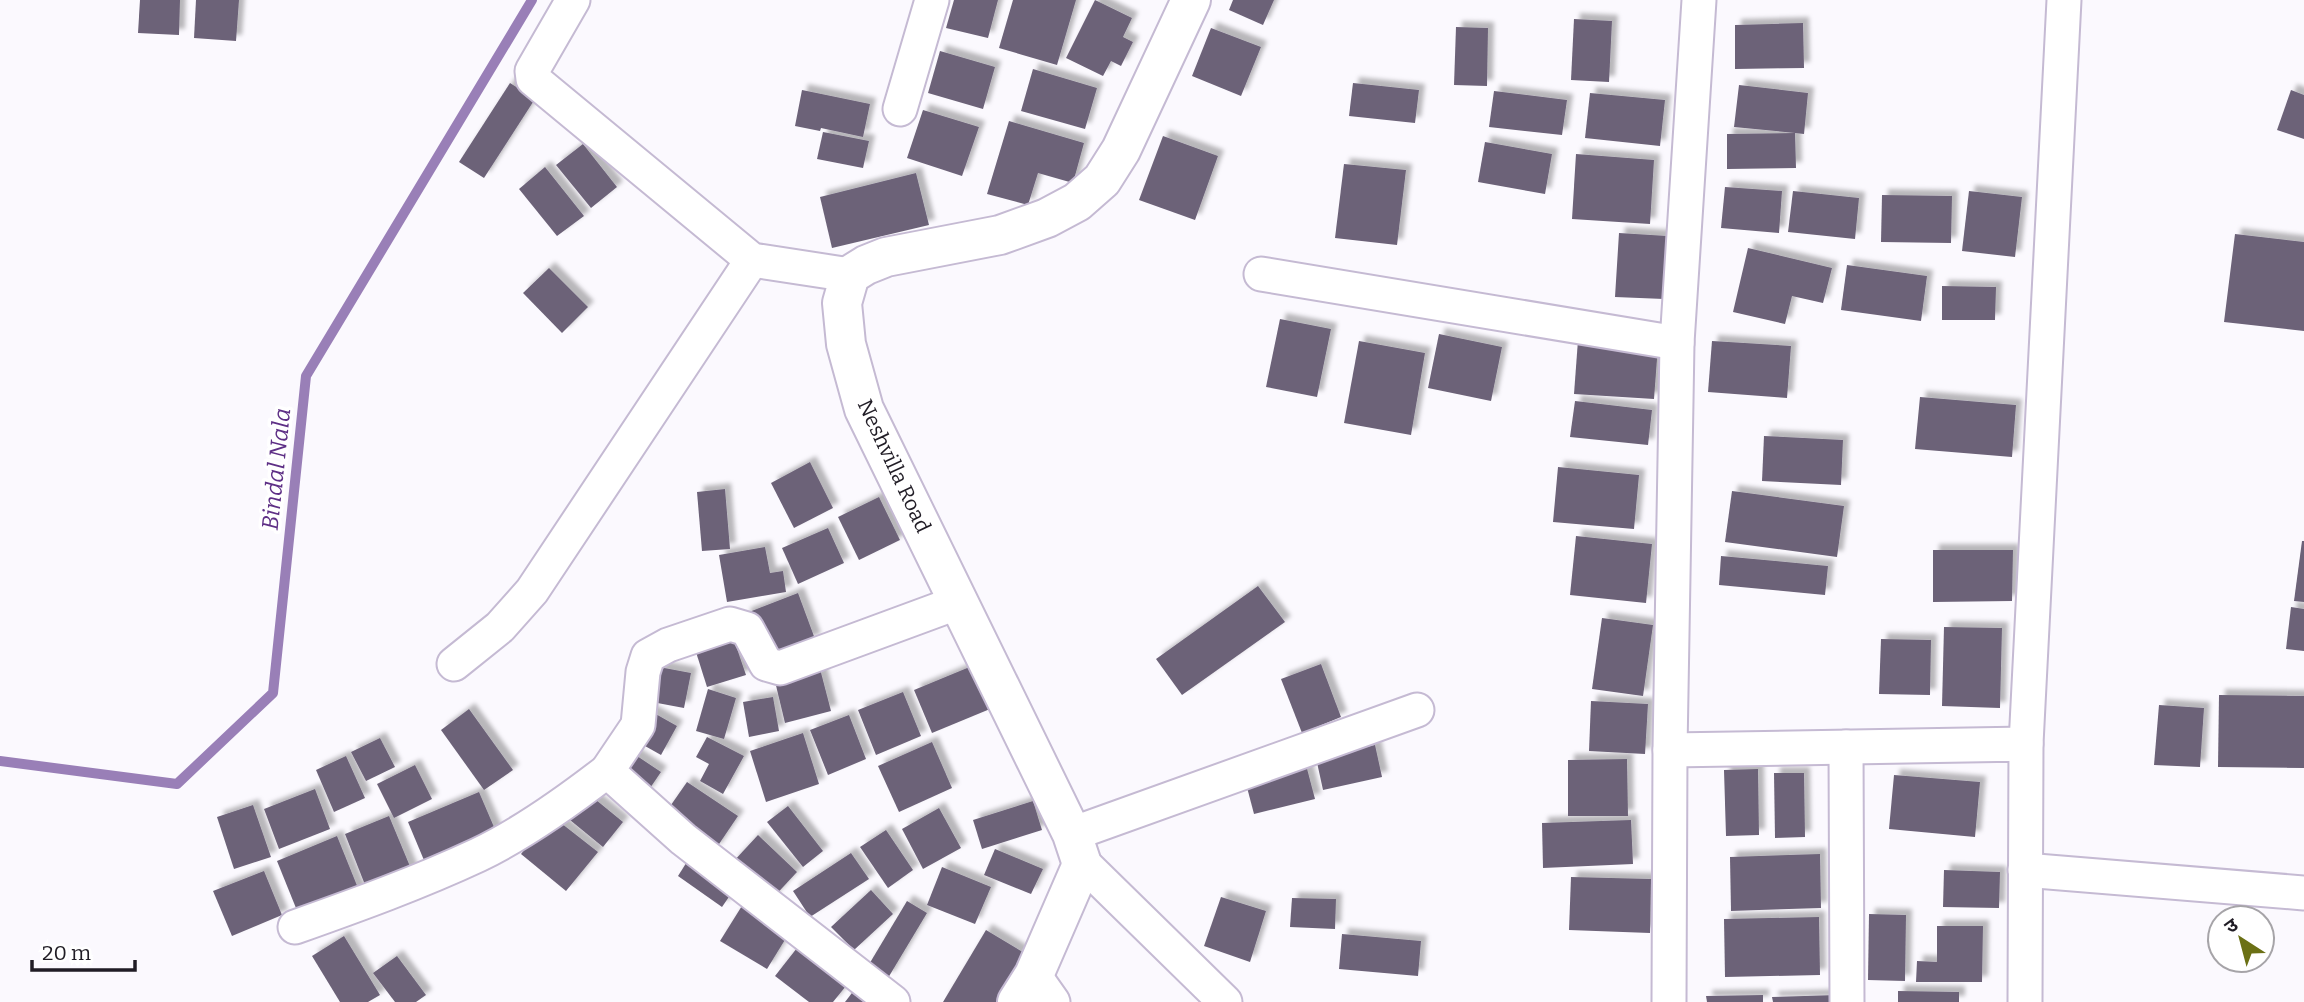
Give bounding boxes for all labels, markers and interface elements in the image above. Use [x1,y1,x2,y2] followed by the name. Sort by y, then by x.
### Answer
[852,395,936,537] street label: Neshvilla Road
[256,407,296,531] water label: Bindal Nala
[2206,904,2276,974] north arrow
[2220,913,2243,938] text: उ
[32,928,135,972] scale bar
[42,940,91,966] text: 20 m

